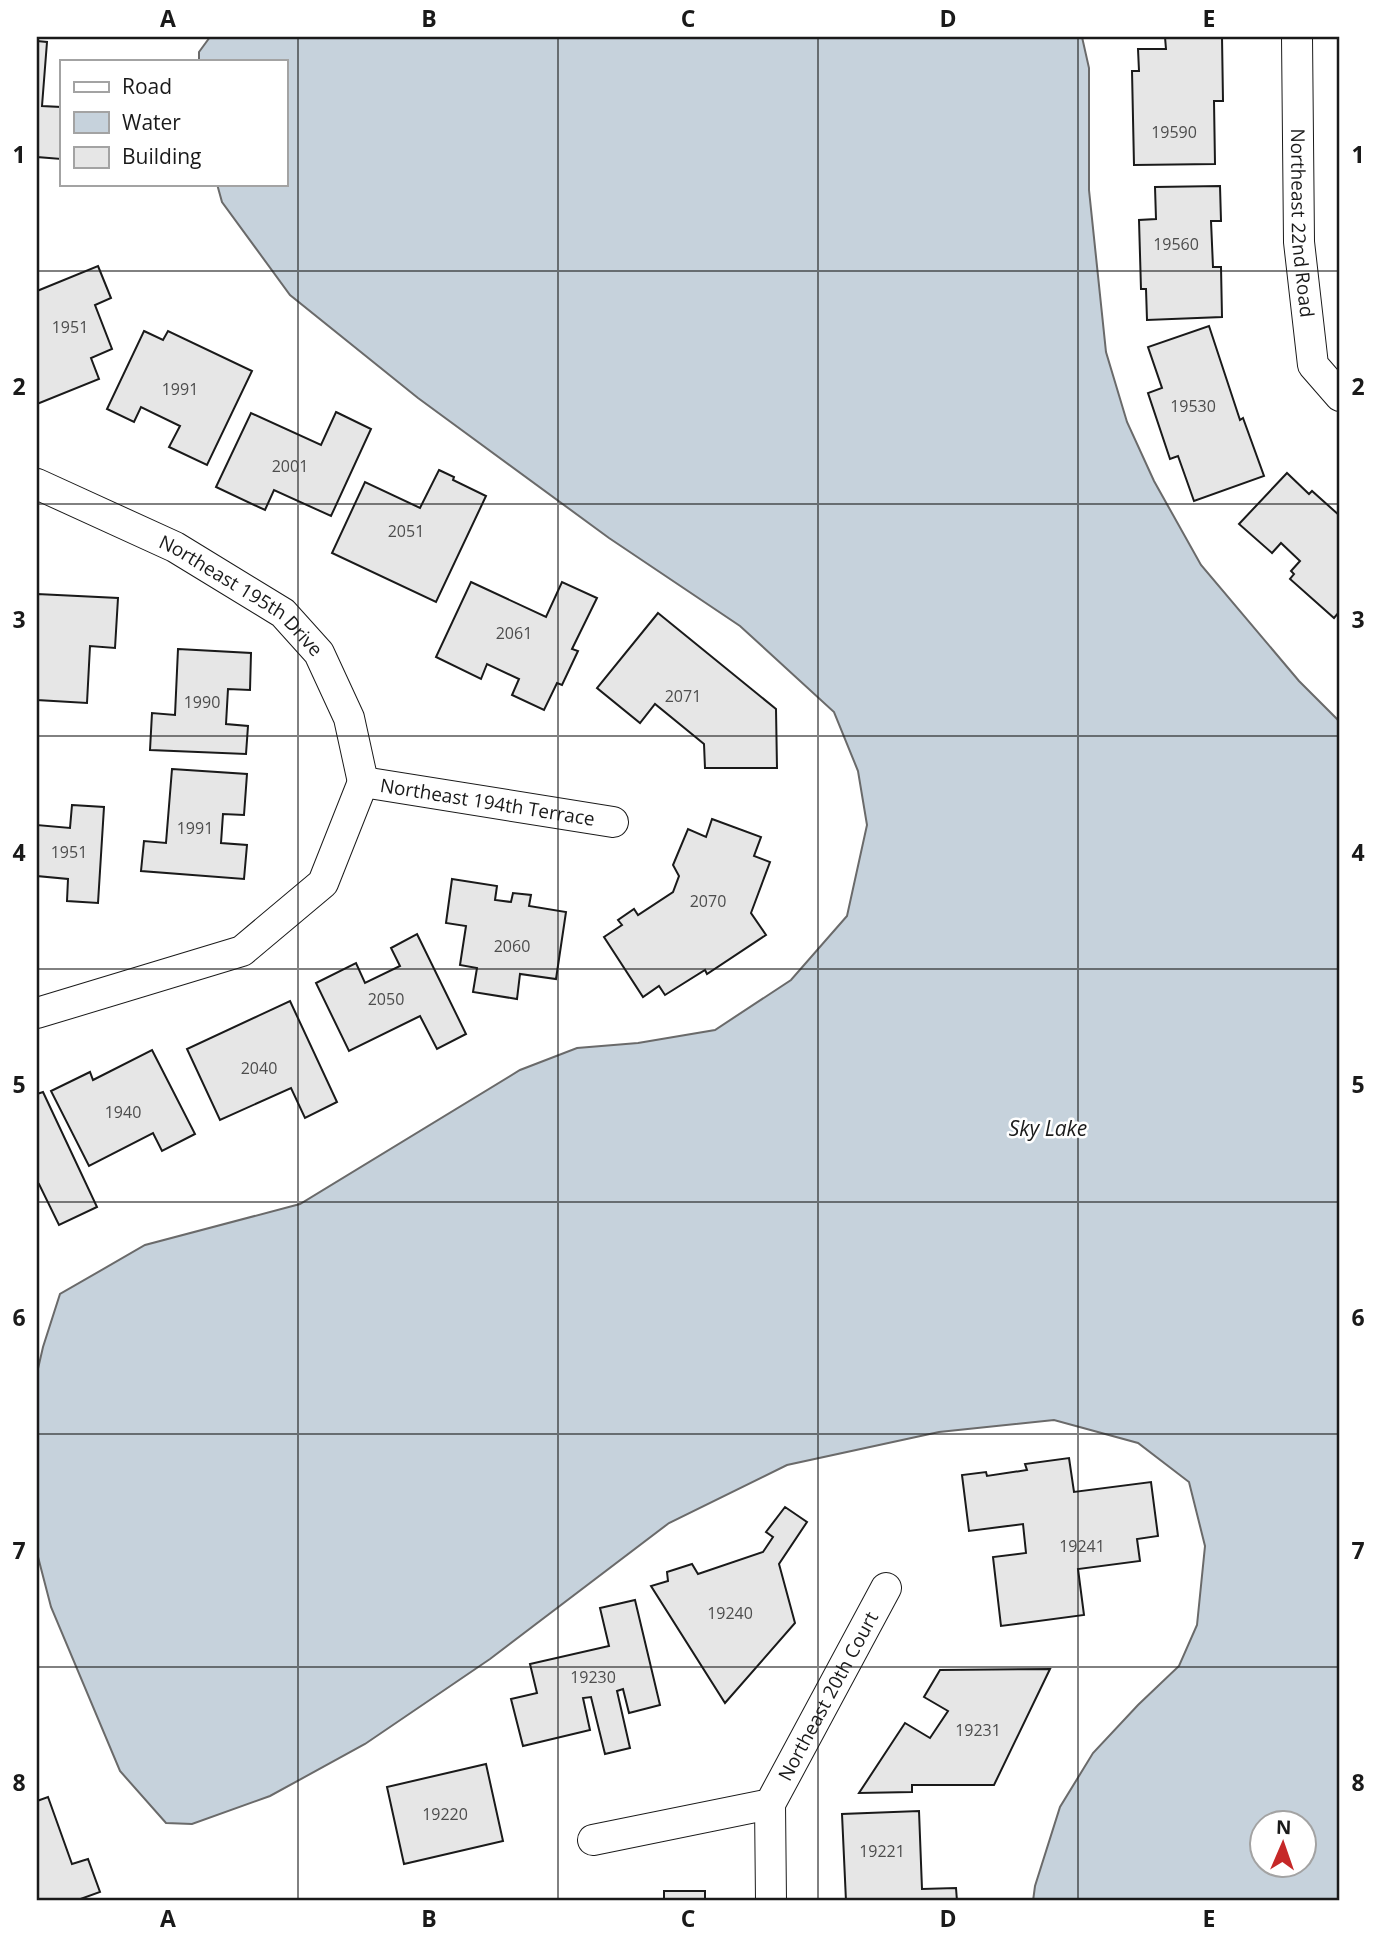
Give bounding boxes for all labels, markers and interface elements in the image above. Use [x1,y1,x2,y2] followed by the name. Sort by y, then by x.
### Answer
[160,2,176,34] text: A
[421,2,437,34] text: B
[681,2,695,34] text: C
[939,2,957,34] text: D
[1203,2,1215,34] text: E
[60,60,287,186] legend
[122,72,172,100] text: Road
[122,108,181,136] text: Water
[1151,121,1197,143] house number: 19590
[1285,128,1320,319] street label: Northeast 22nd Road
[12,138,26,170] text: 1
[1351,138,1365,170] text: 1
[122,142,201,170] text: Building
[1153,233,1199,255] house number: 19560
[52,316,88,338] house number: 1951
[12,370,26,402] text: 2
[1351,370,1365,402] text: 2
[162,378,198,400] house number: 1991
[1170,395,1216,417] house number: 19530
[272,455,308,477] house number: 2001
[388,520,424,542] house number: 2051
[155,529,329,662] street label: Northeast 195th Drive
[12,603,26,635] text: 3
[1351,603,1365,635] text: 3
[496,622,532,644] house number: 2061
[665,685,701,707] house number: 2071
[184,691,220,713] house number: 1990
[378,772,597,832] street label: Northeast 194th Terrace
[177,817,213,839] house number: 1991
[12,836,26,868] text: 4
[1351,836,1365,868] text: 4
[51,841,87,863] house number: 1951
[690,890,726,912] house number: 2070
[494,935,530,957] house number: 2060
[368,988,404,1010] house number: 2050
[241,1057,277,1079] house number: 2040
[12,1068,26,1100] text: 5
[1351,1068,1365,1100] text: 5
[105,1101,141,1123] house number: 1940
[1009,1114,1087,1142] water label: Sky Lake
[12,1301,26,1333] text: 6
[1351,1301,1365,1333] text: 6
[12,1534,26,1566] text: 7
[1351,1534,1365,1566] text: 7
[1059,1535,1105,1557] house number: 19241
[707,1602,753,1624] house number: 19240
[772,1607,884,1785] street label: Northeast 20th Court
[570,1666,616,1688] house number: 19230
[955,1719,1001,1741] house number: 19231
[12,1766,26,1798] text: 8
[1351,1766,1365,1798] text: 8
[422,1803,468,1825] house number: 19220
[1248,1808,1318,1878] north arrow
[1275,1814,1292,1840] text: N
[859,1840,905,1862] house number: 19221
[160,1902,176,1934] text: A
[421,1902,437,1934] text: B
[681,1902,695,1934] text: C
[939,1902,957,1934] text: D
[1203,1902,1215,1934] text: E

